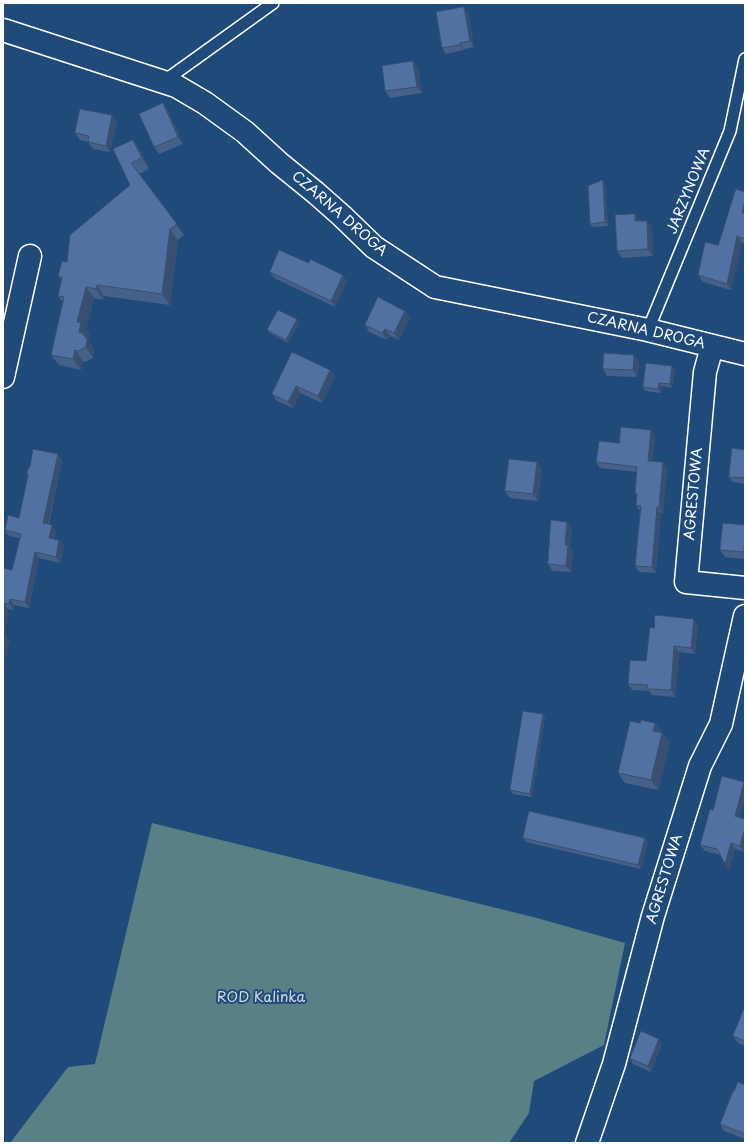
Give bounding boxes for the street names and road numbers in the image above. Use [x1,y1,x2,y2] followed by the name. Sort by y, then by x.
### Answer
[664,145,714,237] street label: JARZYNOWA
[288,168,390,260] street label: CZARNA DROGA
[585,309,707,353] street label: CZARNA DROGA
[682,447,706,541] street label: AGRESTOWA
[643,832,687,926] street label: AGRESTOWA

